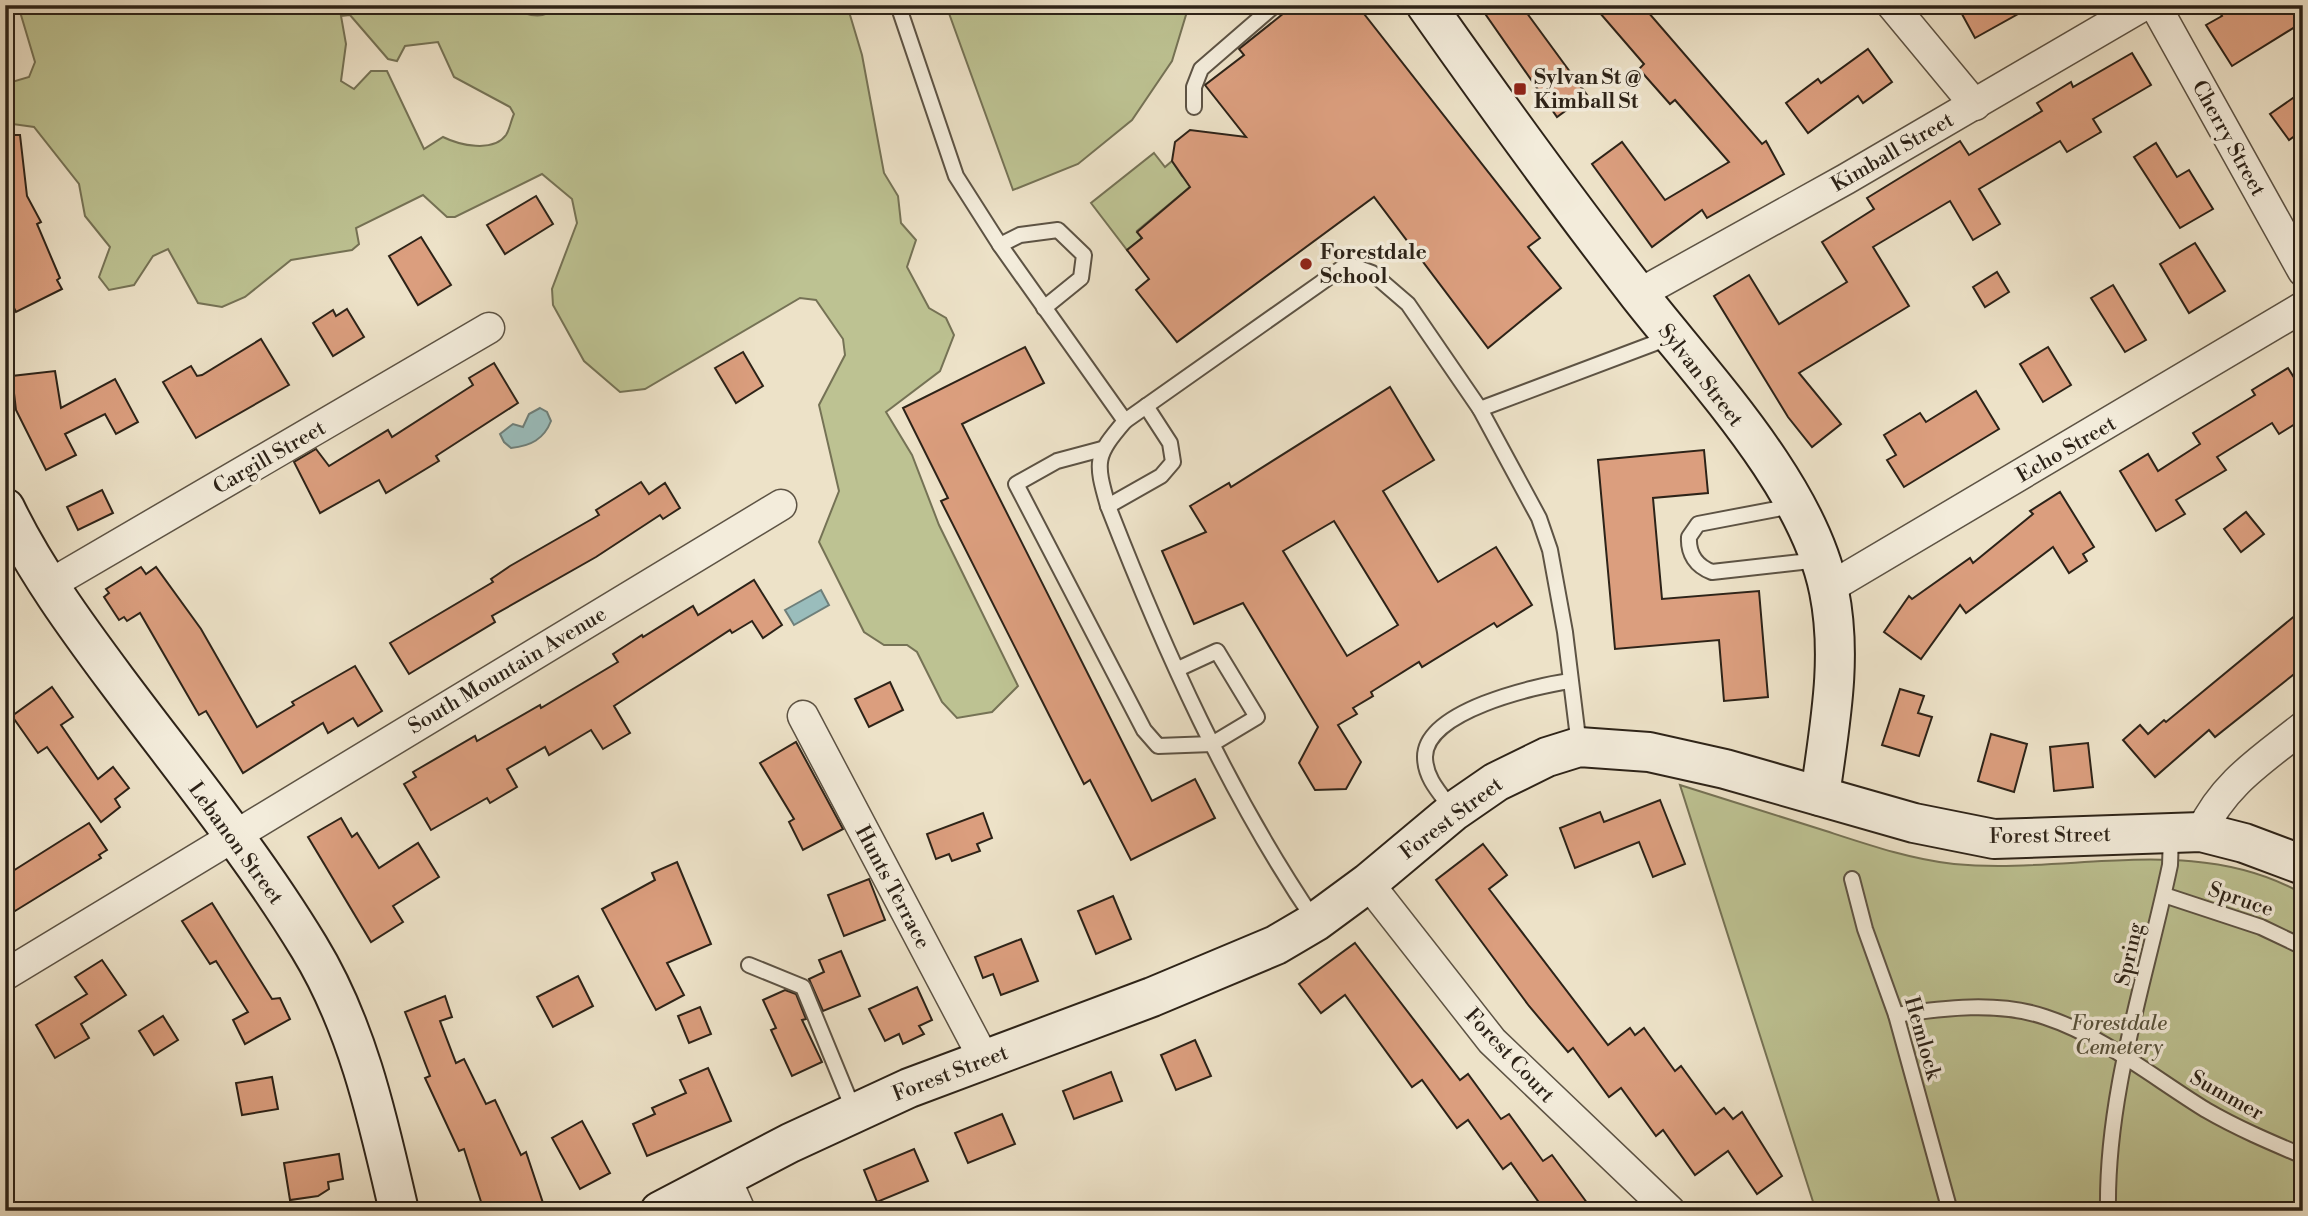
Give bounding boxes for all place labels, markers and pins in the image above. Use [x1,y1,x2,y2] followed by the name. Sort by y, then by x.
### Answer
[1534,65,1642,115] place label: Sylvan St @ Kimball St
[1512,81,1528,97] marker: Sylvan St @ Kimball St
[1320,240,1427,290] place label: Forestdale School
[1298,256,1314,272] marker: Forestdale School

